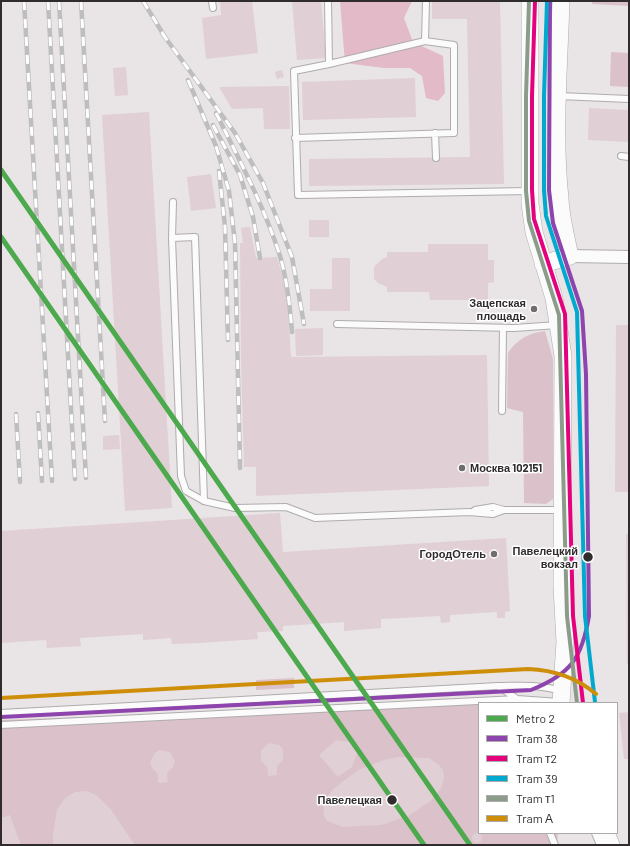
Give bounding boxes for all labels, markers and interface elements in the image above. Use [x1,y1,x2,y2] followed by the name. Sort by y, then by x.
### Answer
[469,296,526,322] place label: Зацепская площадь
[529,304,539,314] marker: Зацепская площадь
[470,461,542,475] place label: Москва 102151
[457,463,467,473] marker: Москва 102151
[512,544,578,570] place label: Павелецкий вокзал
[420,547,486,561] place label: ГородОтель
[489,549,499,559] marker: ГородОтель
[581,550,595,564] marker: Павелецкий вокзал
[478,702,618,834] legend
[516,711,555,725] text: Metro 2
[516,731,557,745] text: Tram 38
[516,751,557,765] text: Tram т2
[516,771,557,785] text: Tram 39
[516,791,555,805] text: Tram т1
[317,793,382,807] place label: Павелецкая
[385,793,399,807] marker: Павелецкая
[516,811,553,825] text: Tram А

